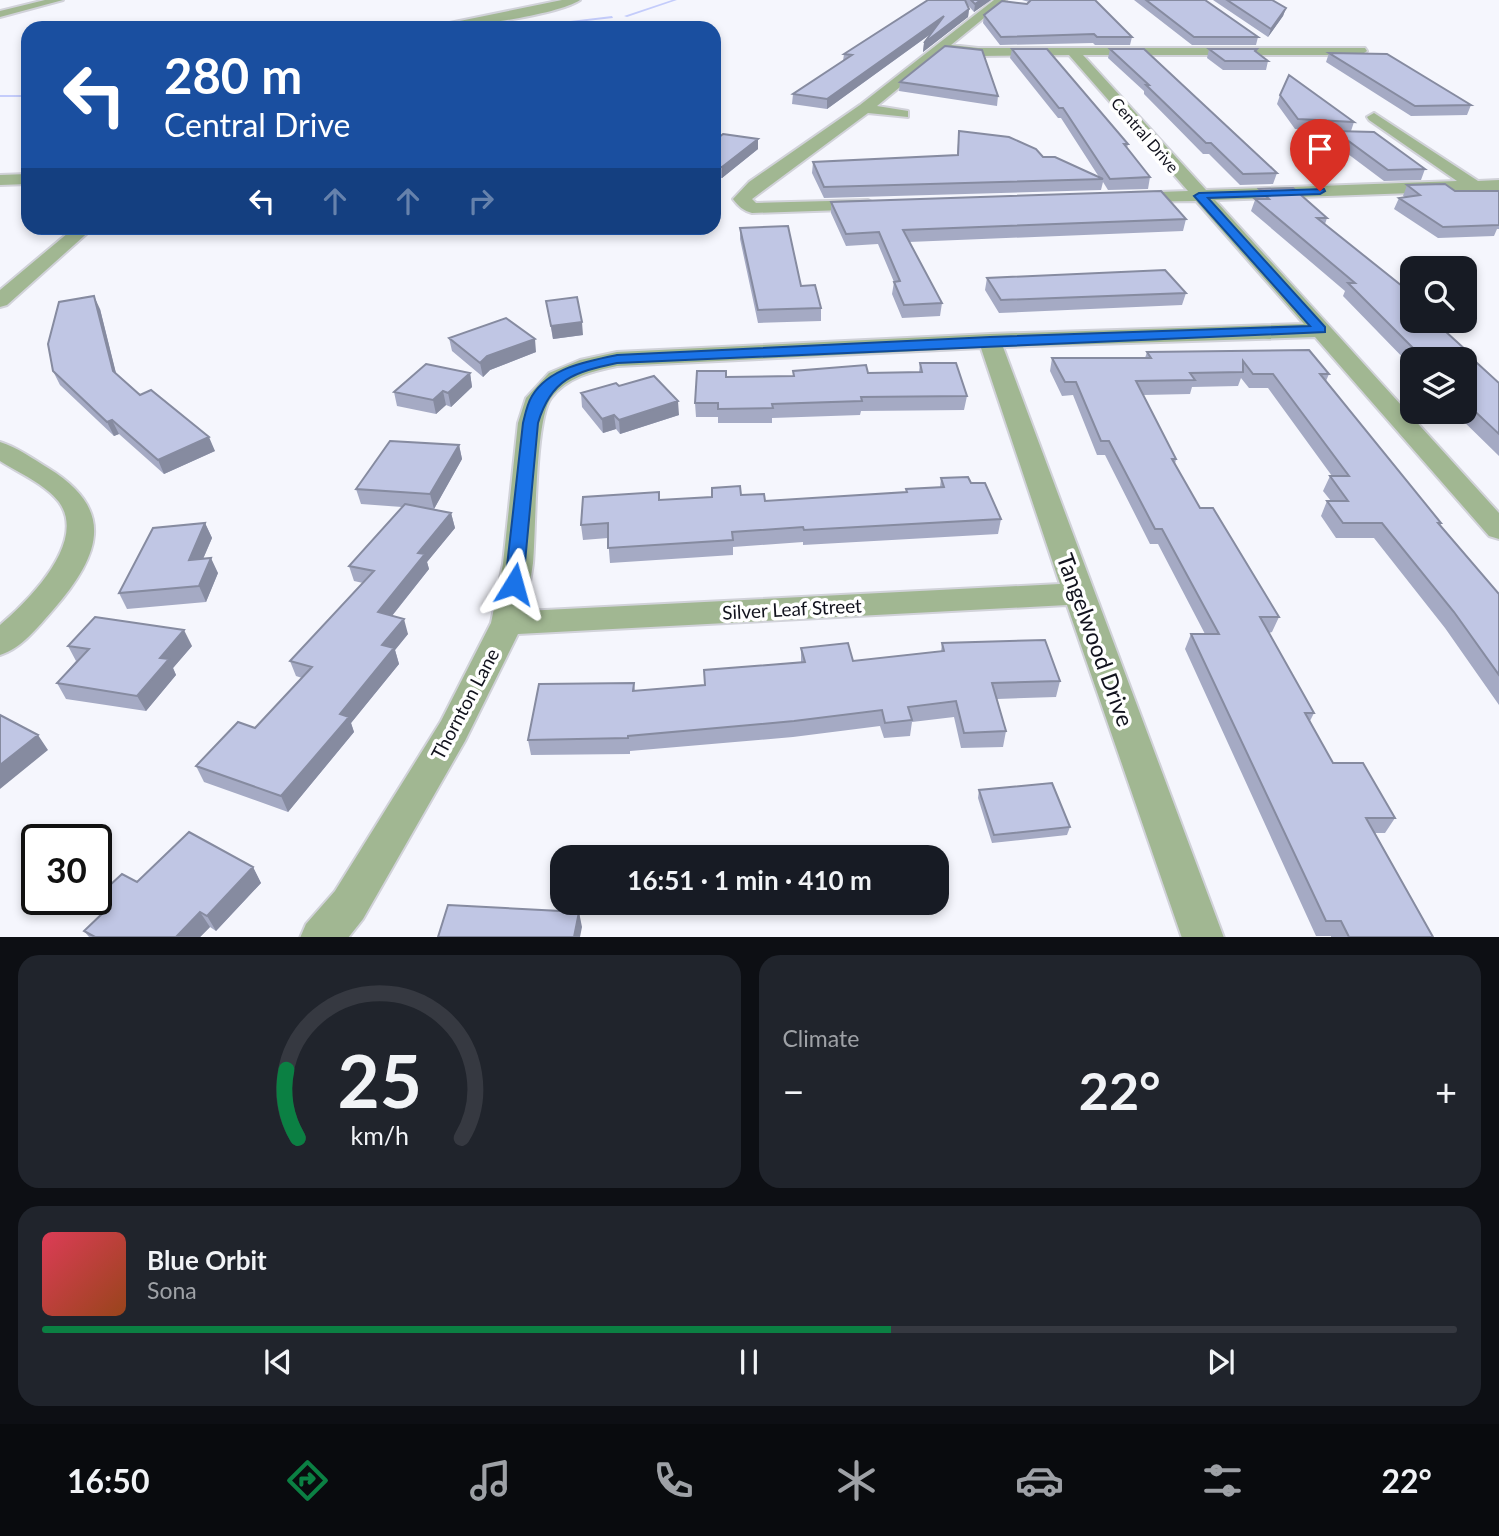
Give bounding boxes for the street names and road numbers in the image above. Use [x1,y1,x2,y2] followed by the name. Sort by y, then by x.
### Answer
[1108,93,1183,176] street label: Central Drive
[1052,549,1140,730] street label: Tangelwood Drive
[722,593,863,624] street label: Silver Leaf Street
[426,644,504,763] street label: Thornton Lane

